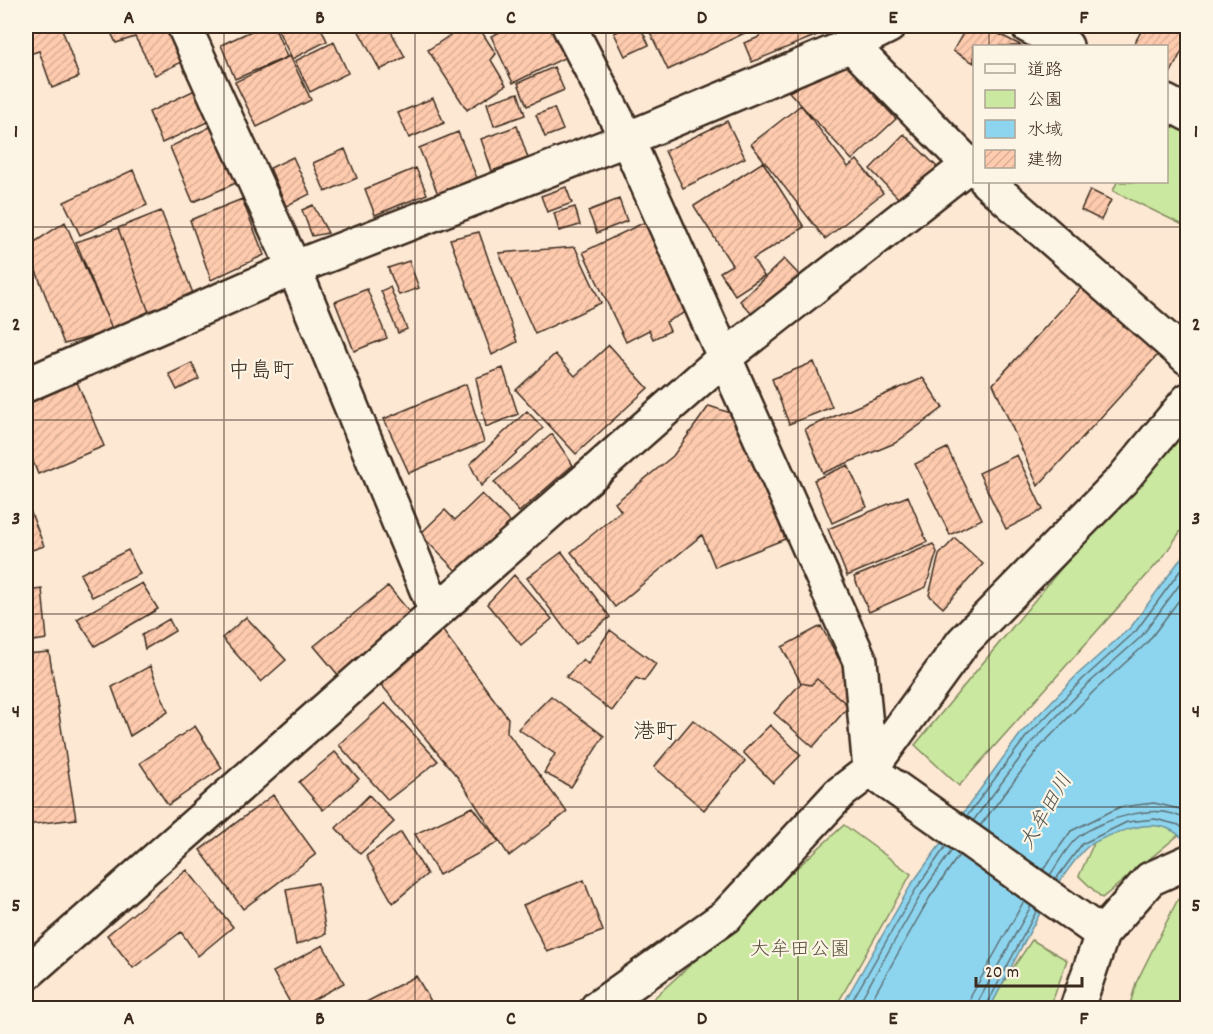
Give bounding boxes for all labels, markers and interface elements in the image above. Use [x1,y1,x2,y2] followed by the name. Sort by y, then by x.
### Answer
[124,5,135,33] text: A
[315,5,325,33] text: B
[506,5,516,33] text: C
[697,5,708,33] text: D
[888,5,898,33] text: E
[1080,5,1090,33] text: F
[973,45,1168,183] legend
[1027,59,1063,84] text: 道路
[1027,89,1063,114] text: 公園
[14,119,18,147] text: 1
[1027,119,1063,144] text: 水域
[1194,119,1198,147] text: 1
[1027,149,1063,174] text: 建物
[12,312,20,340] text: 2
[1192,312,1200,340] text: 2
[228,357,294,388] district label: 中島町
[12,506,20,534] text: 3
[1192,506,1200,534] text: 3
[12,699,20,727] text: 4
[1192,699,1200,727] text: 4
[633,718,677,749] district label: 港町
[1014,769,1082,856] water label: 大牟田川
[11,893,21,921] text: 5
[1191,893,1201,921] text: 5
[750,937,850,965] park label: 大牟田公園
[976,950,1082,988] scale bar
[985,961,1019,986] text: 20 m
[124,1006,135,1034] text: A
[315,1006,325,1034] text: B
[506,1006,516,1034] text: C
[697,1006,708,1034] text: D
[888,1006,898,1034] text: E
[1080,1006,1090,1034] text: F

